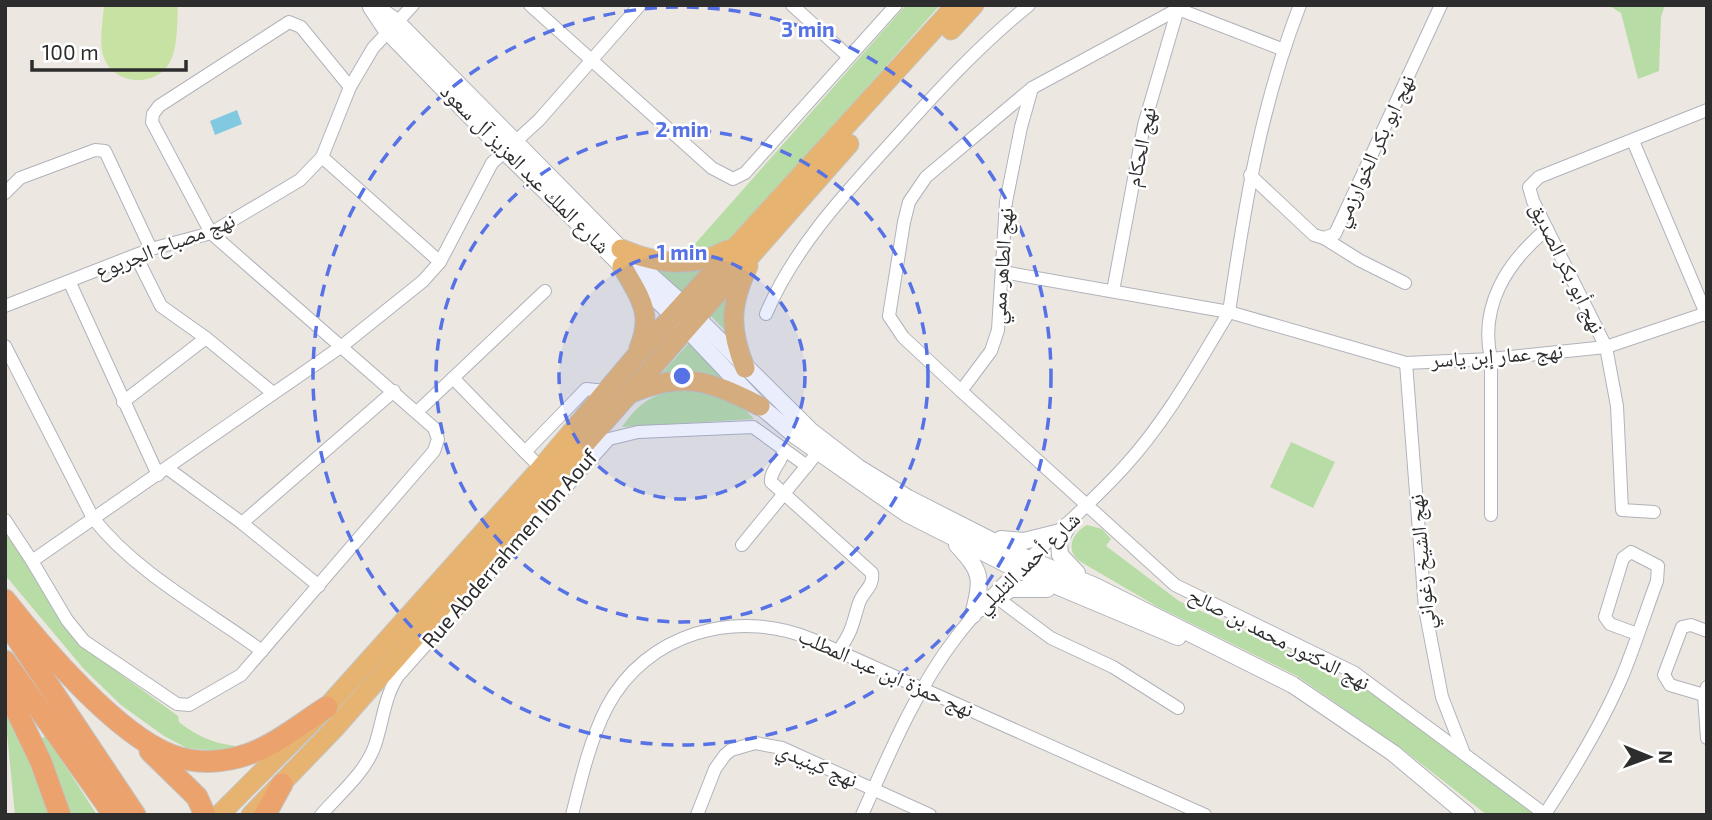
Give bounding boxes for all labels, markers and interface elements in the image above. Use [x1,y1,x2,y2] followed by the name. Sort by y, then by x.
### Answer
[781,16,835,41] text: 3 min
[32,28,186,72] scale bar
[42,39,99,64] text: 100 m
[1326,70,1424,233] street label: نهج ابو بكر الخوارزمي
[435,78,616,259] street label: شارع الملك عبد العزيز آل سعود
[1119,104,1163,190] street label: نهج الحكام
[655,116,709,141] text: 2 min
[1524,198,1611,338] street label: نهج أبو بكر الصديق
[91,206,239,285] street label: نهج مصباح الجربوع
[984,207,1022,325] street label: نهج الطاهر ممي
[657,239,707,264] text: 1 min
[1429,337,1564,375] street label: نهج عمار إبن ياسر
[670,364,694,388] centre of rings
[416,443,603,652] street label: Rue Abderrahmen Ibn Aouf
[1402,493,1444,631] street label: نهج الشيخ زغواني
[970,506,1088,622] street label: شارع أحمد التليلي
[1184,581,1375,696] street label: نهج الدكتور محمد بن صالح
[794,622,978,723] street label: نهج حمزة ابن عبد المطلب
[1614,722,1684,792] north arrow
[771,735,862,797] street label: نهج كينيدي
[1655,750,1678,764] text: N

